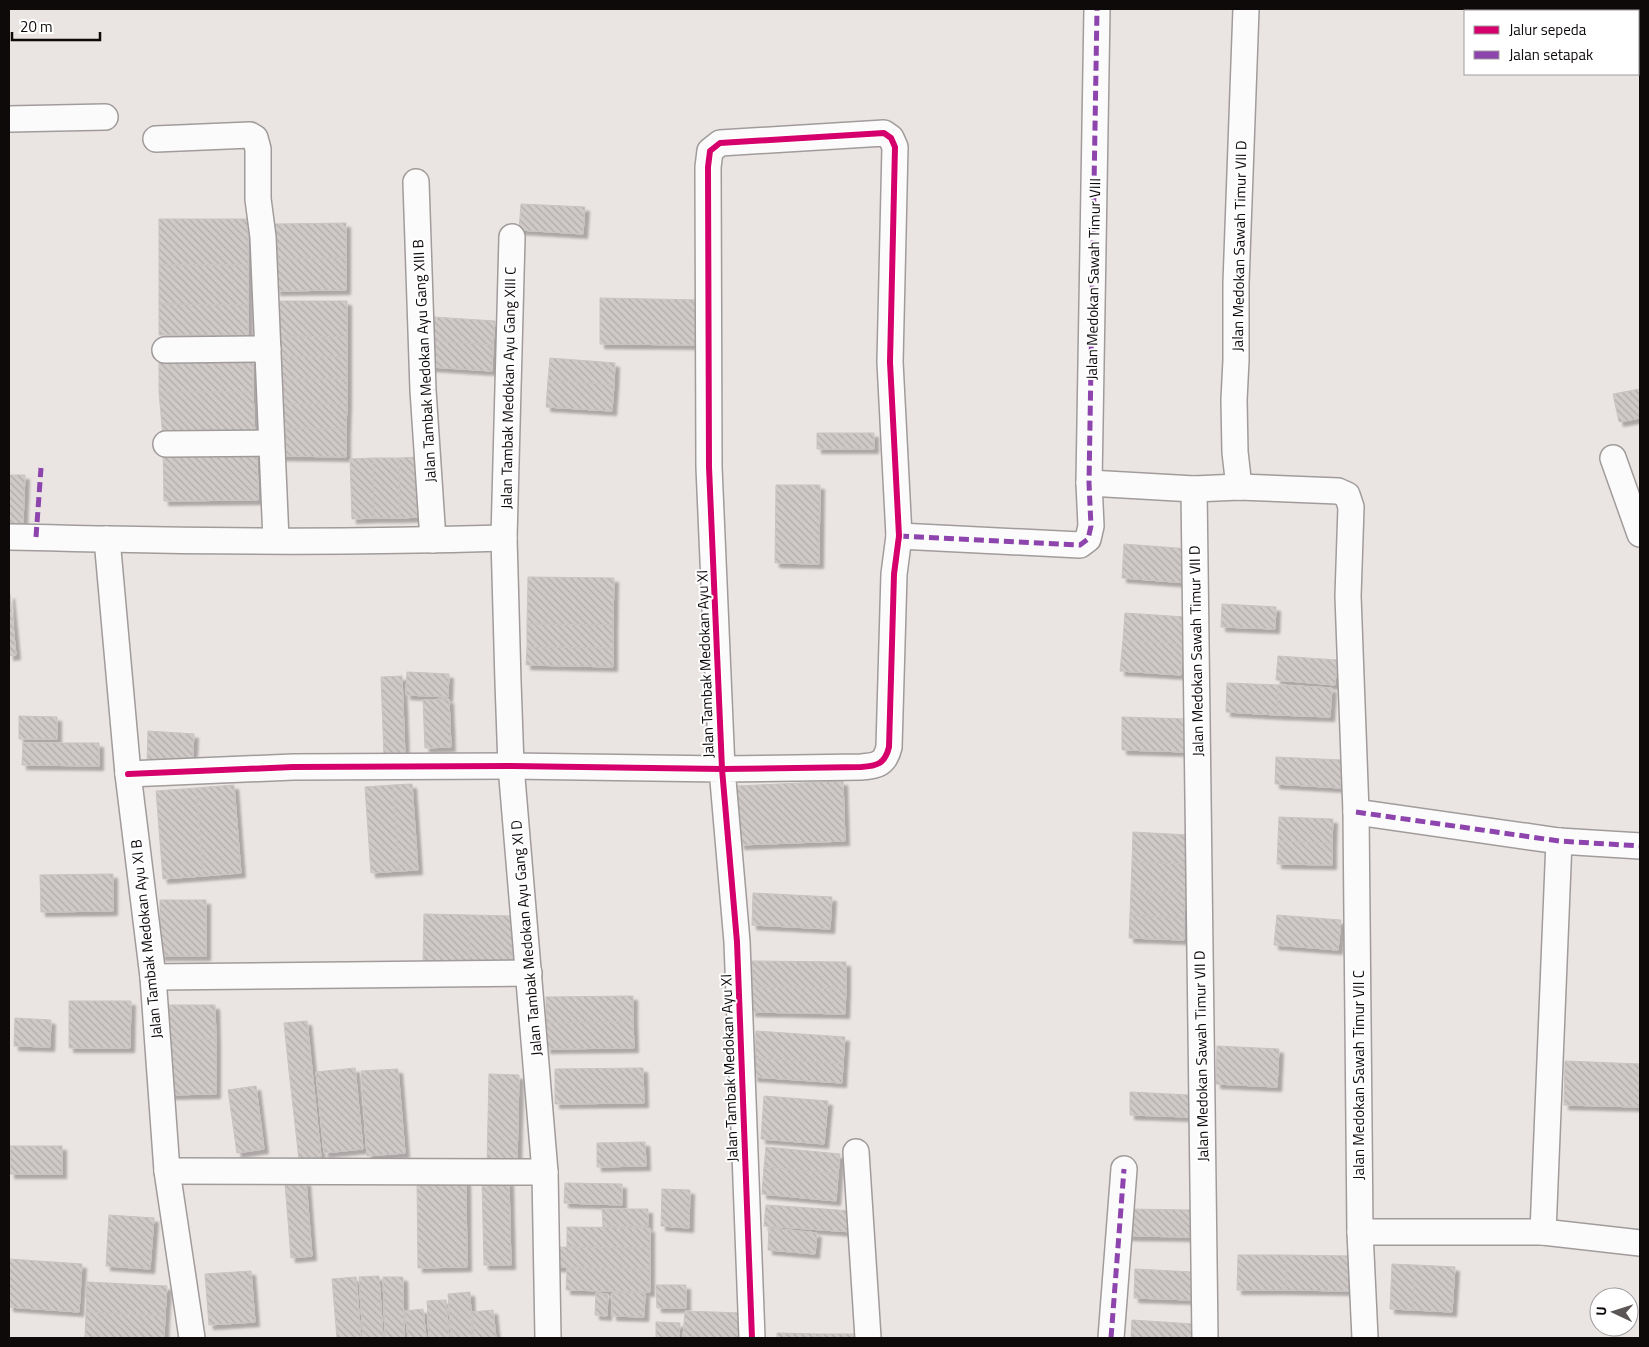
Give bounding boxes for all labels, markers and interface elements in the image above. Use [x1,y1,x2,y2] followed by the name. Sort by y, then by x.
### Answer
[12,10,100,42] scale bar
[1464,10,1639,75] legend
[20,15,53,38] text: 20 m
[1509,18,1587,41] text: Jalur sepeda
[1509,43,1593,66] text: Jalan setapak
[1226,140,1252,352] street label: Jalan Medokan Sawah Timur VII D
[1080,178,1106,380] street label: Jalan Medokan Sawah Timur VIII
[406,239,442,483] street label: Jalan Tambak Medokan Ayu Gang XIII B
[494,267,522,509] street label: Jalan Tambak Medokan Ayu Gang XIII C
[1183,545,1209,757] street label: Jalan Medokan Sawah Timur VII D
[690,570,720,758] street label: Jalan Tambak Medokan Ayu XI
[504,819,548,1057] street label: Jalan Tambak Medokan Ayu Gang XI D
[124,838,168,1040] street label: Jalan Tambak Medokan Ayu XI B
[1188,950,1214,1162] street label: Jalan Medokan Sawah Timur VII D
[1347,970,1370,1180] street label: Jalan Medokan Sawah Timur VII C
[714,974,744,1162] street label: Jalan Tambak Medokan Ayu XI
[1589,1287,1639,1337] north arrow
[1590,1306,1611,1316] text: U

